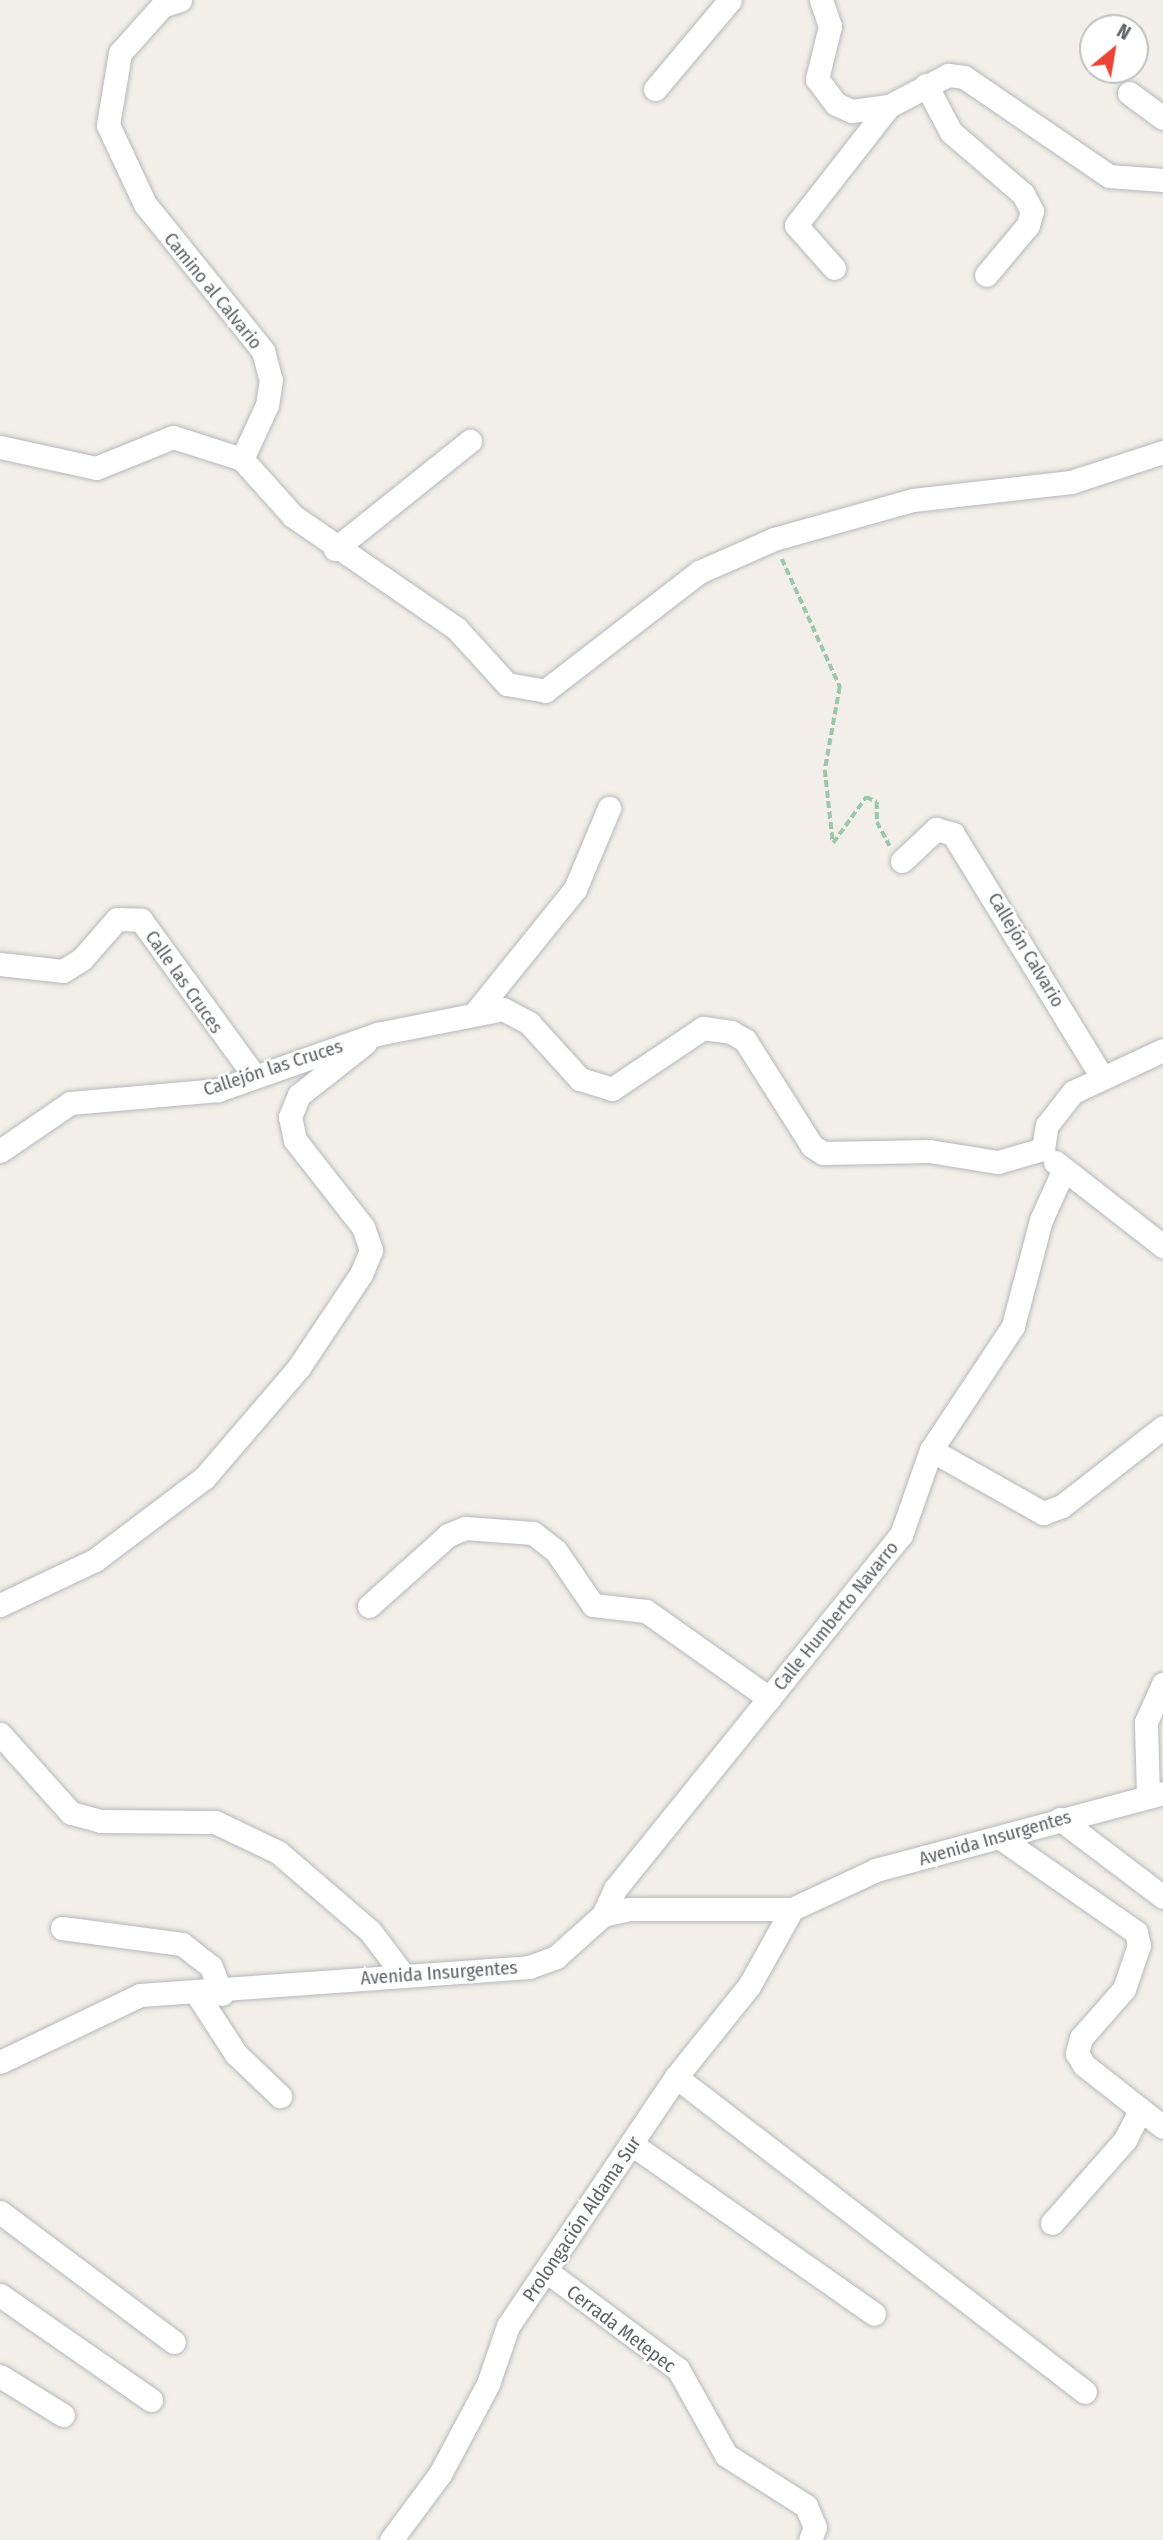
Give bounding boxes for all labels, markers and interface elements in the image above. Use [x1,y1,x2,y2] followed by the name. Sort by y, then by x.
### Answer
[1079,14,1149,84] north arrow
[1113,19,1134,45] text: N
[159,228,267,354] street label: Camino al Calvario
[983,889,1069,1011] street label: Callejón Calvario
[140,926,228,1038] street label: Calle las Cruces
[201,1035,345,1101] street label: Callejón las Cruces
[769,1537,903,1695] street label: Calle Humberto Navarro
[916,1805,1074,1871] street label: Avenida Insurgentes
[360,1956,518,1990] street label: Avenida Insurgentes
[518,2132,646,2306] street label: Prolongación Aldama Sur
[562,2281,680,2377] street label: Cerrada Metepec

